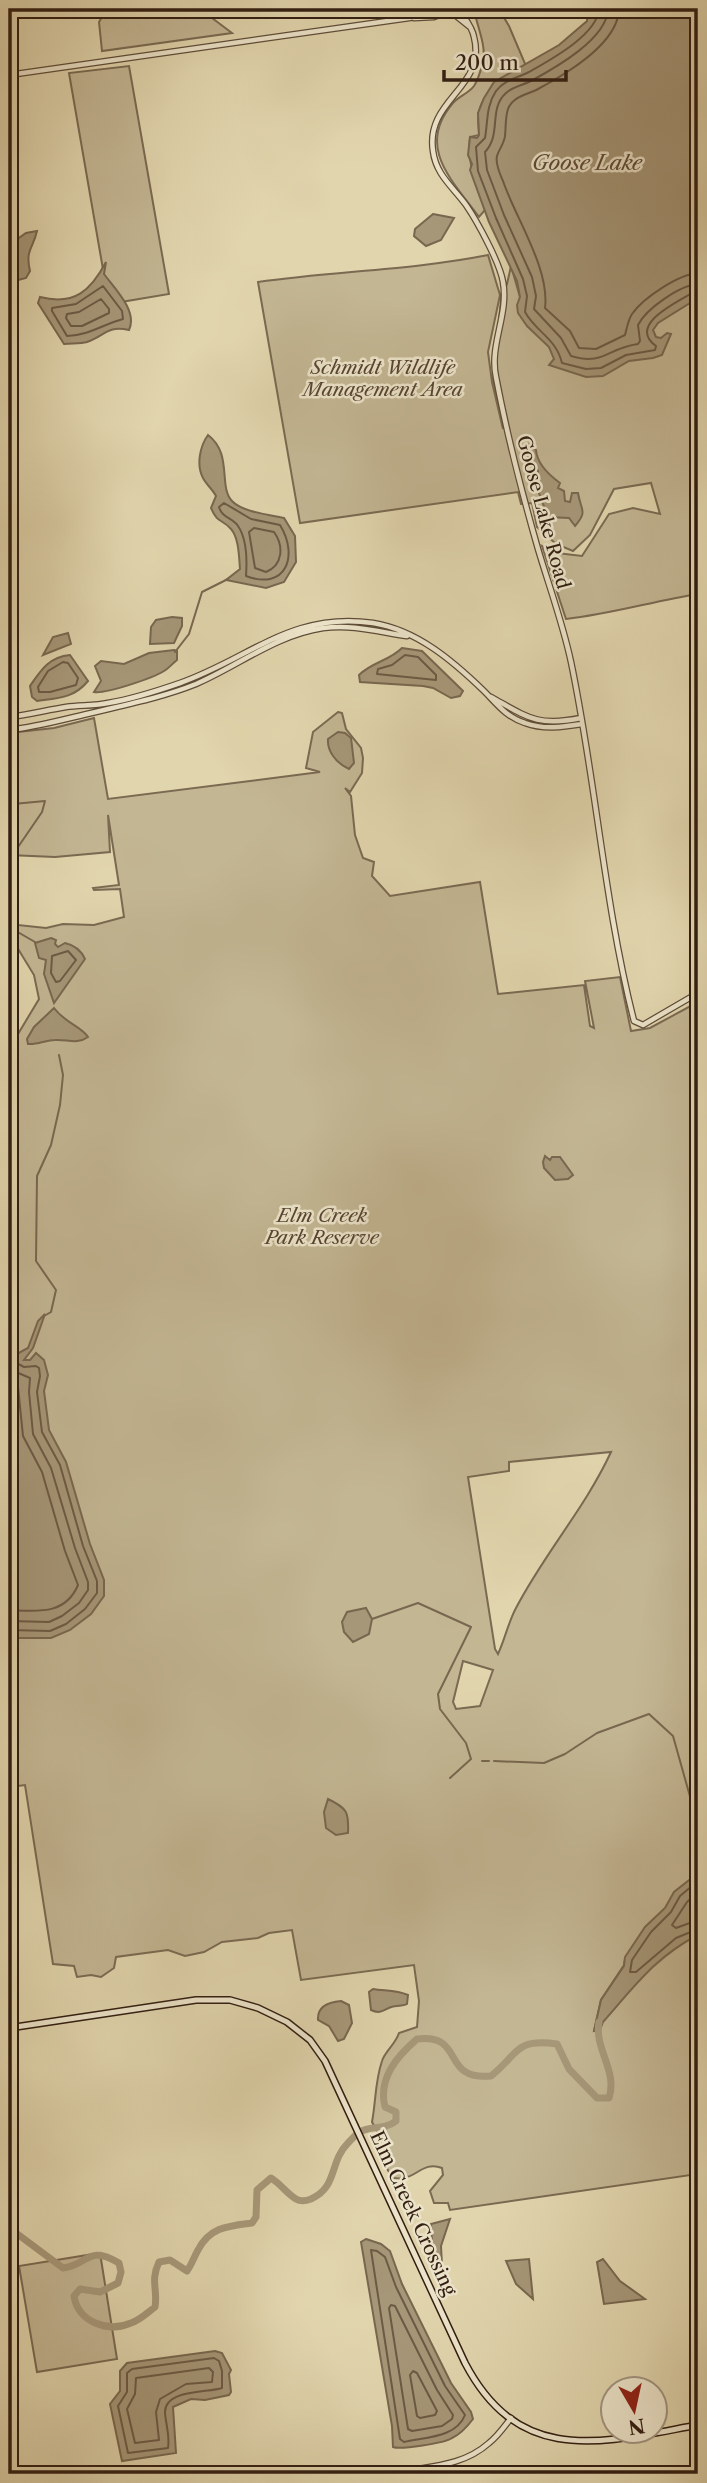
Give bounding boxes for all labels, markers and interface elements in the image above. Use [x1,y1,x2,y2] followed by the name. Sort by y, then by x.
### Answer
[444,38,567,82] scale bar
[455,50,519,75] text: 200 m
[532,150,643,175] water label: Goose Lake
[301,356,463,401] park label: Schmidt Wildlife Management Area
[512,433,575,592] street label: Goose Lake Road
[263,1204,380,1249] park label: Elm Creek Park Reserve
[365,2127,462,2300] street label: Elm Creek Crossing
[598,2374,668,2444] north arrow
[627,2414,647,2439] text: N

